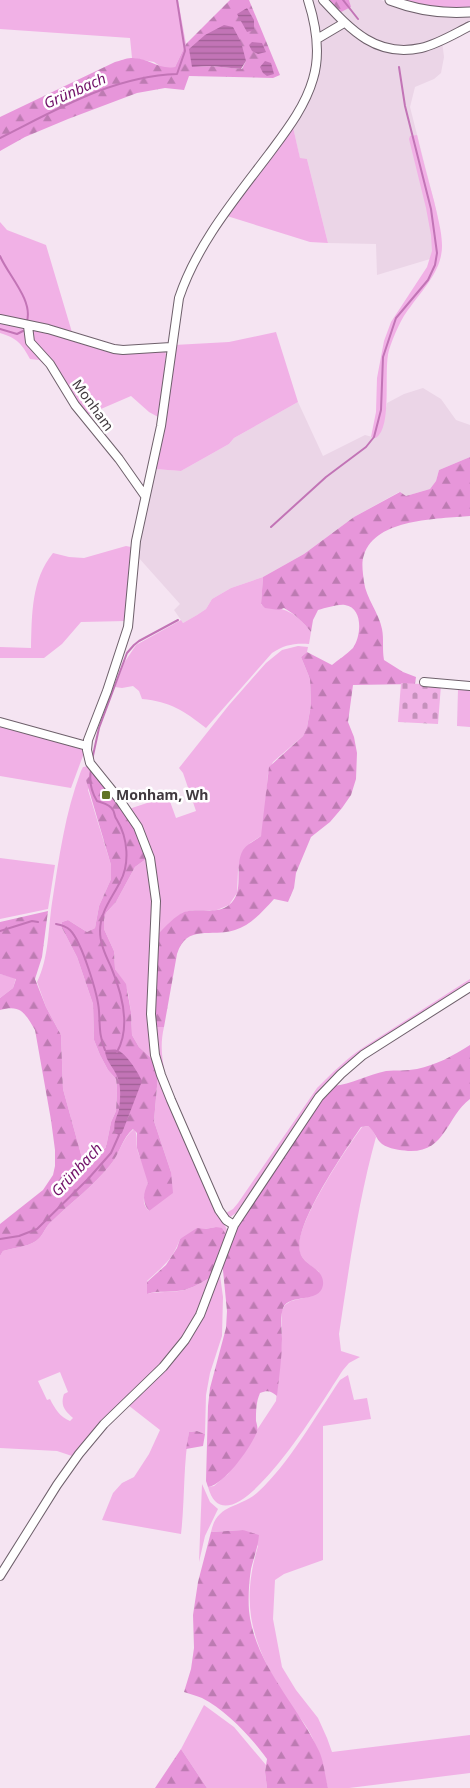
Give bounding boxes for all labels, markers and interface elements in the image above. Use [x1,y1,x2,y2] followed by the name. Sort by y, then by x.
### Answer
[40,67,109,113] water label: Grünbach
[68,375,119,434] street label: Monham
[116,785,208,804] place label: Monham, Wh
[100,789,112,801] marker: Monham, Wh
[46,1138,106,1200] water label: Grünbach

